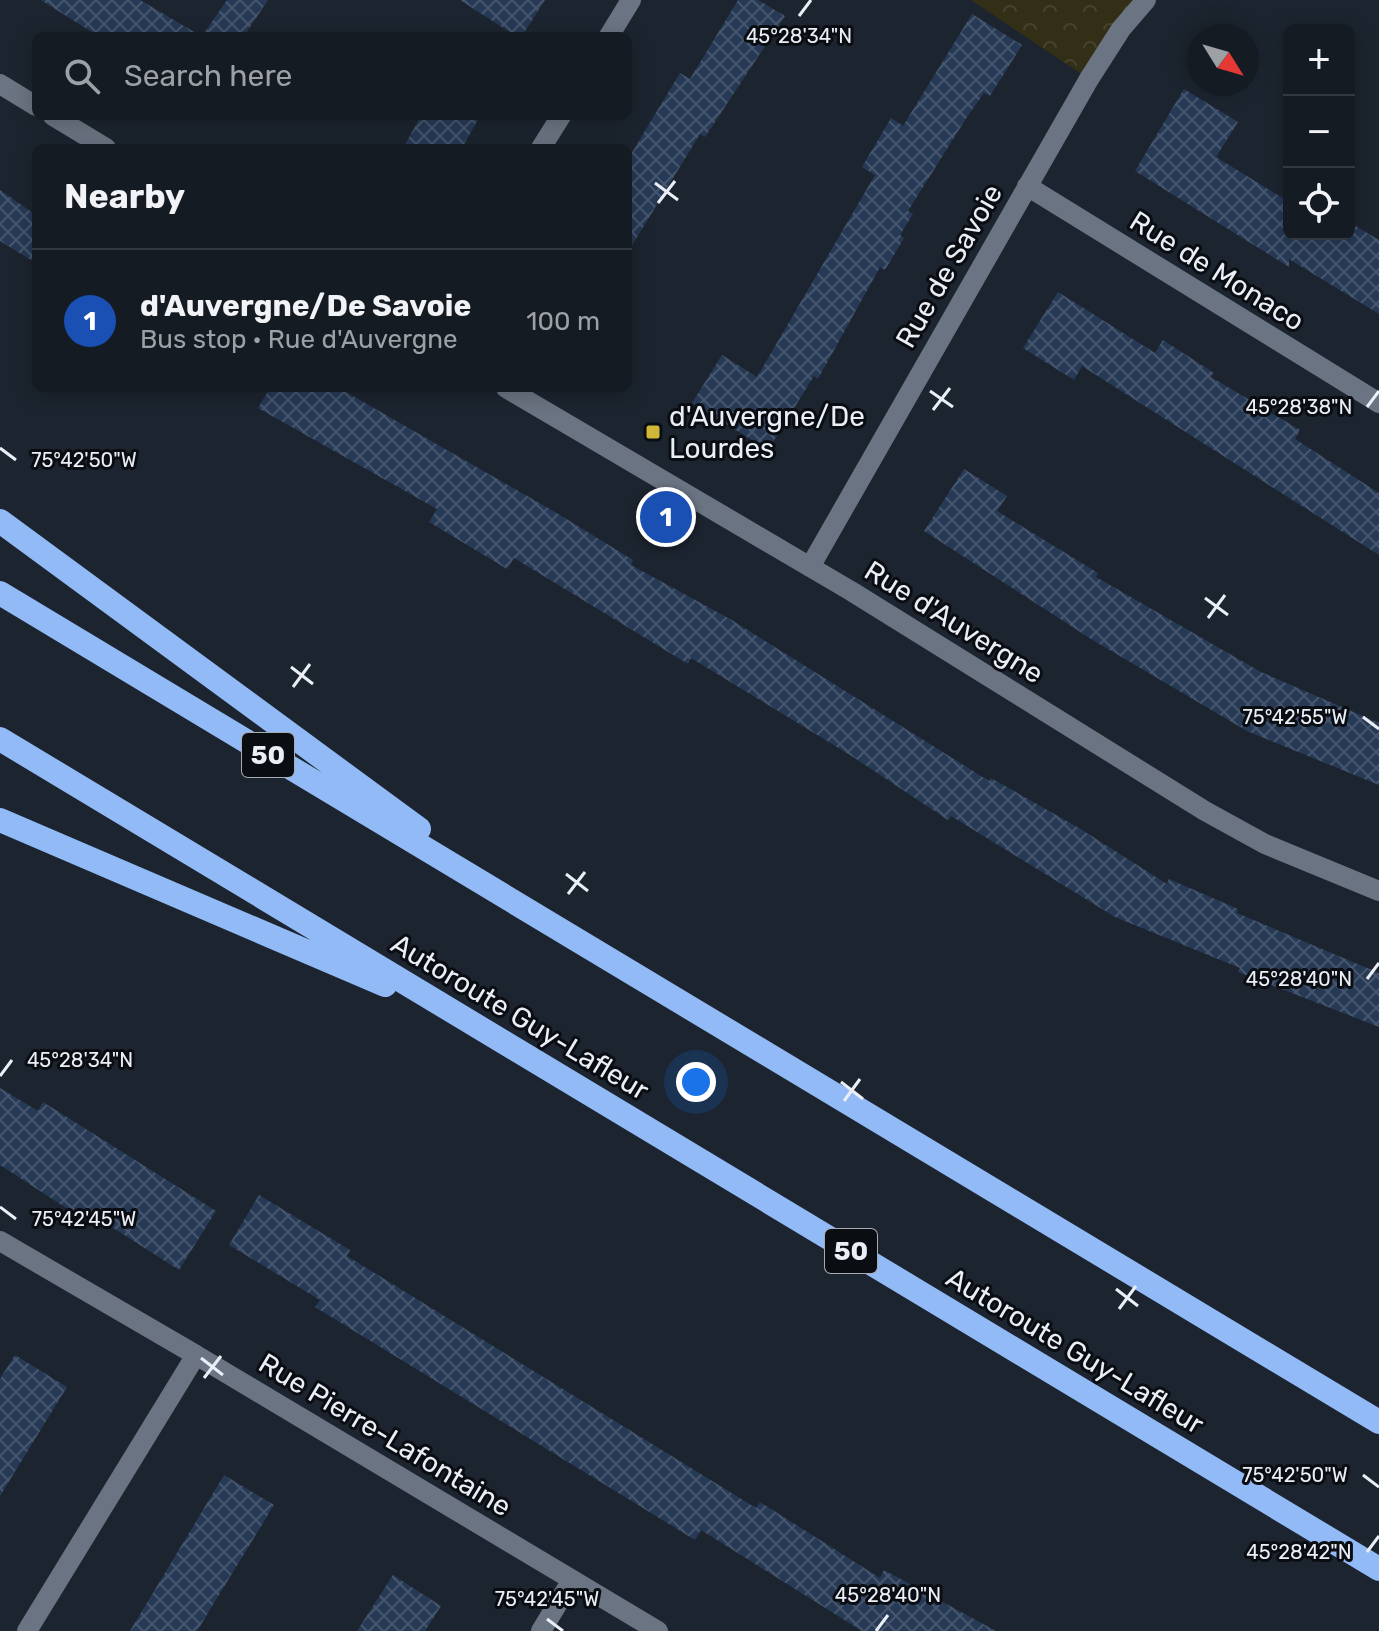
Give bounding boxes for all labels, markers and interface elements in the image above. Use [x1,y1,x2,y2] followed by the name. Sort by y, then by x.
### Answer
[746,24,852,48] text: 45°28'34"N
[1187,24,1259,96] north arrow
[1283,24,1355,240] map controls
[1283,24,1355,96] button: +
[32,32,632,120] search box
[60,54,104,98] icon: search
[124,58,292,94] text: Search here
[1283,96,1355,168] button: −
[1283,168,1355,240] button: locate
[64,176,185,217] text: Nearby
[889,178,1009,354] street label: Rue de Savoie
[1124,204,1310,338] street label: Rue de Monaco
[140,288,471,324] text: d'Auvergne/De Savoie
[84,306,96,337] text: 1
[526,306,600,337] text: 100 m
[140,324,458,355] text: Bus stop · Rue d'Auvergne
[1246,395,1353,419] text: 45°28'38"N
[669,400,865,465] place label: d'Auvergne/De Lourdes
[644,423,662,441] marker: d'Auvergne/De Lourdes
[31,448,137,472] text: 75°42'50"W
[640,487,692,547] pin: 1
[859,554,1049,690] street label: Rue d'Auvergne
[1243,705,1347,729] text: 75°42'55"W
[242,733,294,777] road number: 50
[385,927,655,1107] street label: Autoroute Guy-Lafleur
[1246,967,1352,991] text: 45°28'40"N
[27,1048,133,1072] text: 45°28'34"N
[676,1062,716,1102] your location
[32,1207,136,1231] text: 75°42'45"W
[825,1229,877,1273] road number: 50
[940,1261,1210,1441] street label: Autoroute Guy-Lafleur
[253,1347,517,1523] street label: Rue Pierre-Lafontaine
[1242,1463,1348,1487] text: 75°42'50"W
[1246,1540,1352,1564] text: 45°28'42"N
[835,1583,941,1607] text: 45°28'40"N
[495,1587,599,1611] text: 75°42'45"W

